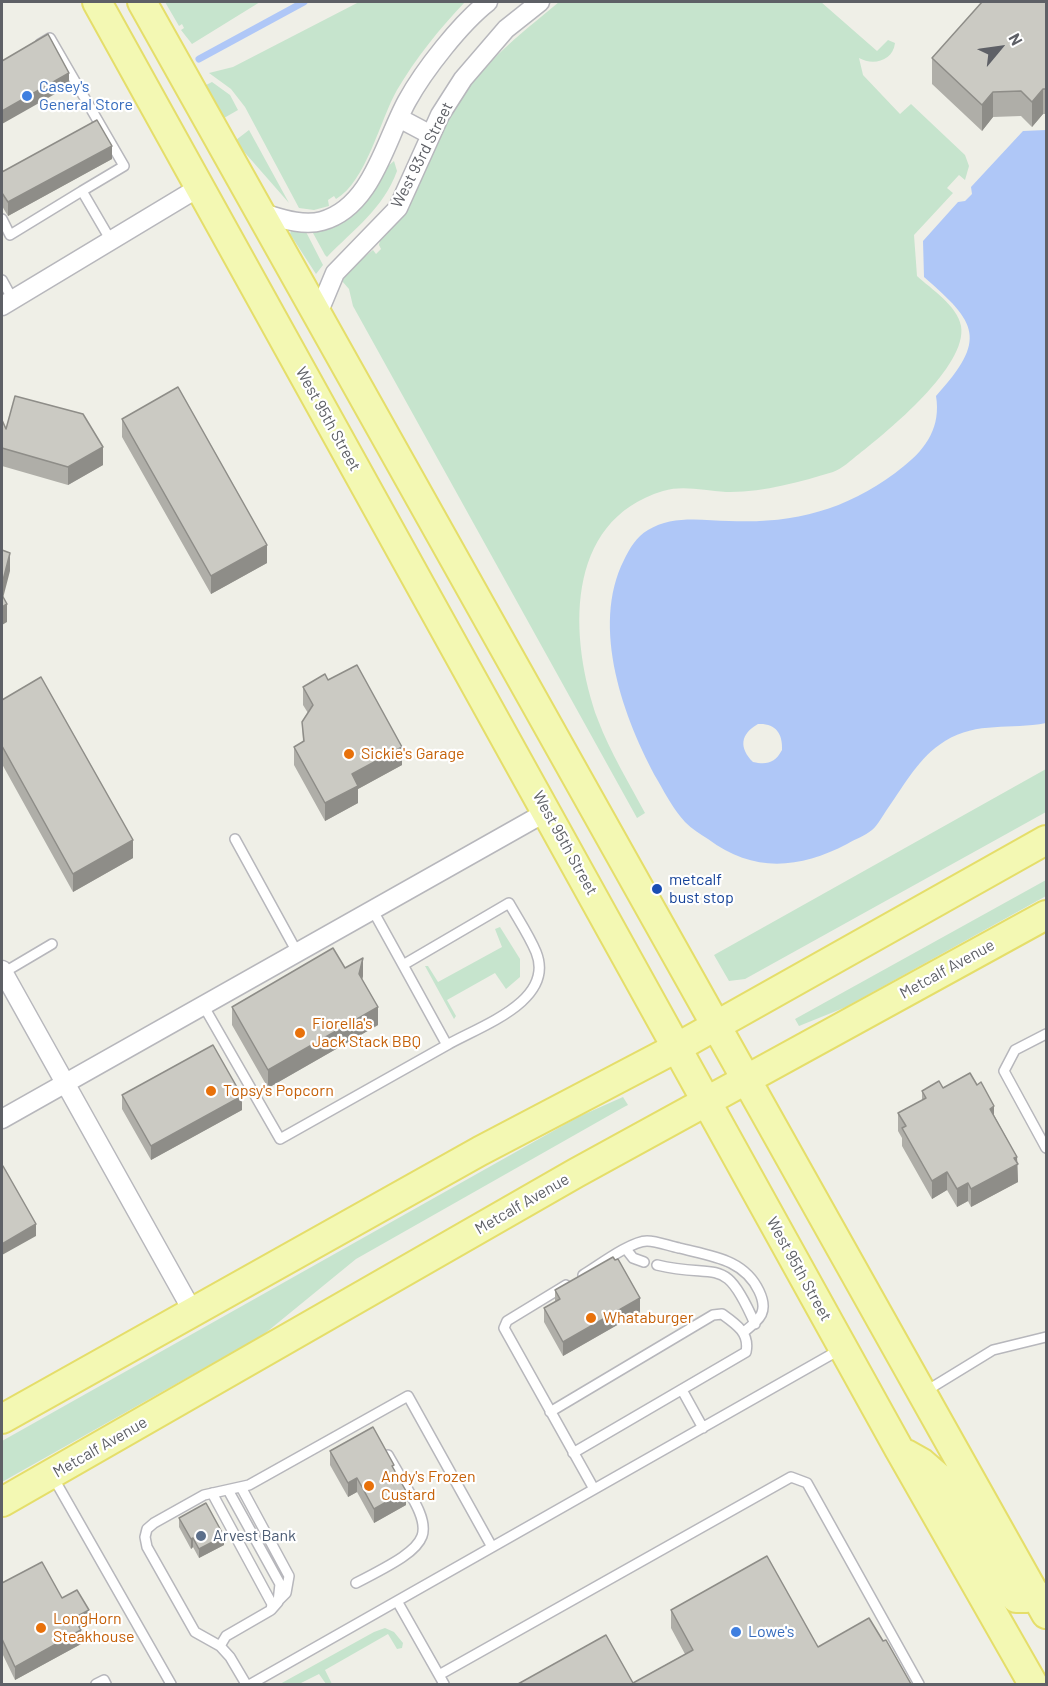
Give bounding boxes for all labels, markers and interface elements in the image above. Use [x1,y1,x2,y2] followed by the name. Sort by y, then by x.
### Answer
[970,18,1030,78] north arrow
[1005,30,1027,48] text: N
[39,77,133,115] place label: Casey's General Store
[20,89,34,103] marker: Casey's General Store
[387,99,457,211] street label: West 93rd Street
[291,364,365,474] street label: West 95th Street
[361,744,465,764] place label: Sickie's Garage
[342,747,356,761] marker: Sickie's Garage
[528,788,602,898] street label: West 95th Street
[669,870,734,908] place label: metcalf bust stop
[650,882,664,896] marker: metcalf bust stop
[896,935,998,1003] street label: Metcalf Avenue
[312,1014,421,1052] place label: Fiorella's Jack Stack BBQ
[293,1026,307,1040] marker: Fiorella's Jack Stack BBQ
[223,1081,334,1101] place label: Topsy's Popcorn
[204,1084,218,1098] marker: Topsy's Popcorn
[472,1169,572,1239] street label: Metcalf Avenue
[762,1214,836,1324] street label: West 95th Street
[603,1308,694,1328] place label: Whataburger
[584,1311,598,1325] marker: Whataburger
[50,1412,150,1482] street label: Metcalf Avenue
[381,1467,476,1505] place label: Andy's Frozen Custard
[362,1479,376,1493] marker: Andy's Frozen Custard
[213,1526,296,1546] place label: Arvest Bank
[194,1529,208,1543] marker: Arvest Bank
[53,1609,135,1647] place label: LongHorn Steakhouse
[34,1621,48,1635] marker: LongHorn Steakhouse
[748,1622,794,1642] place label: Lowe's
[729,1625,743,1639] marker: Lowe's

